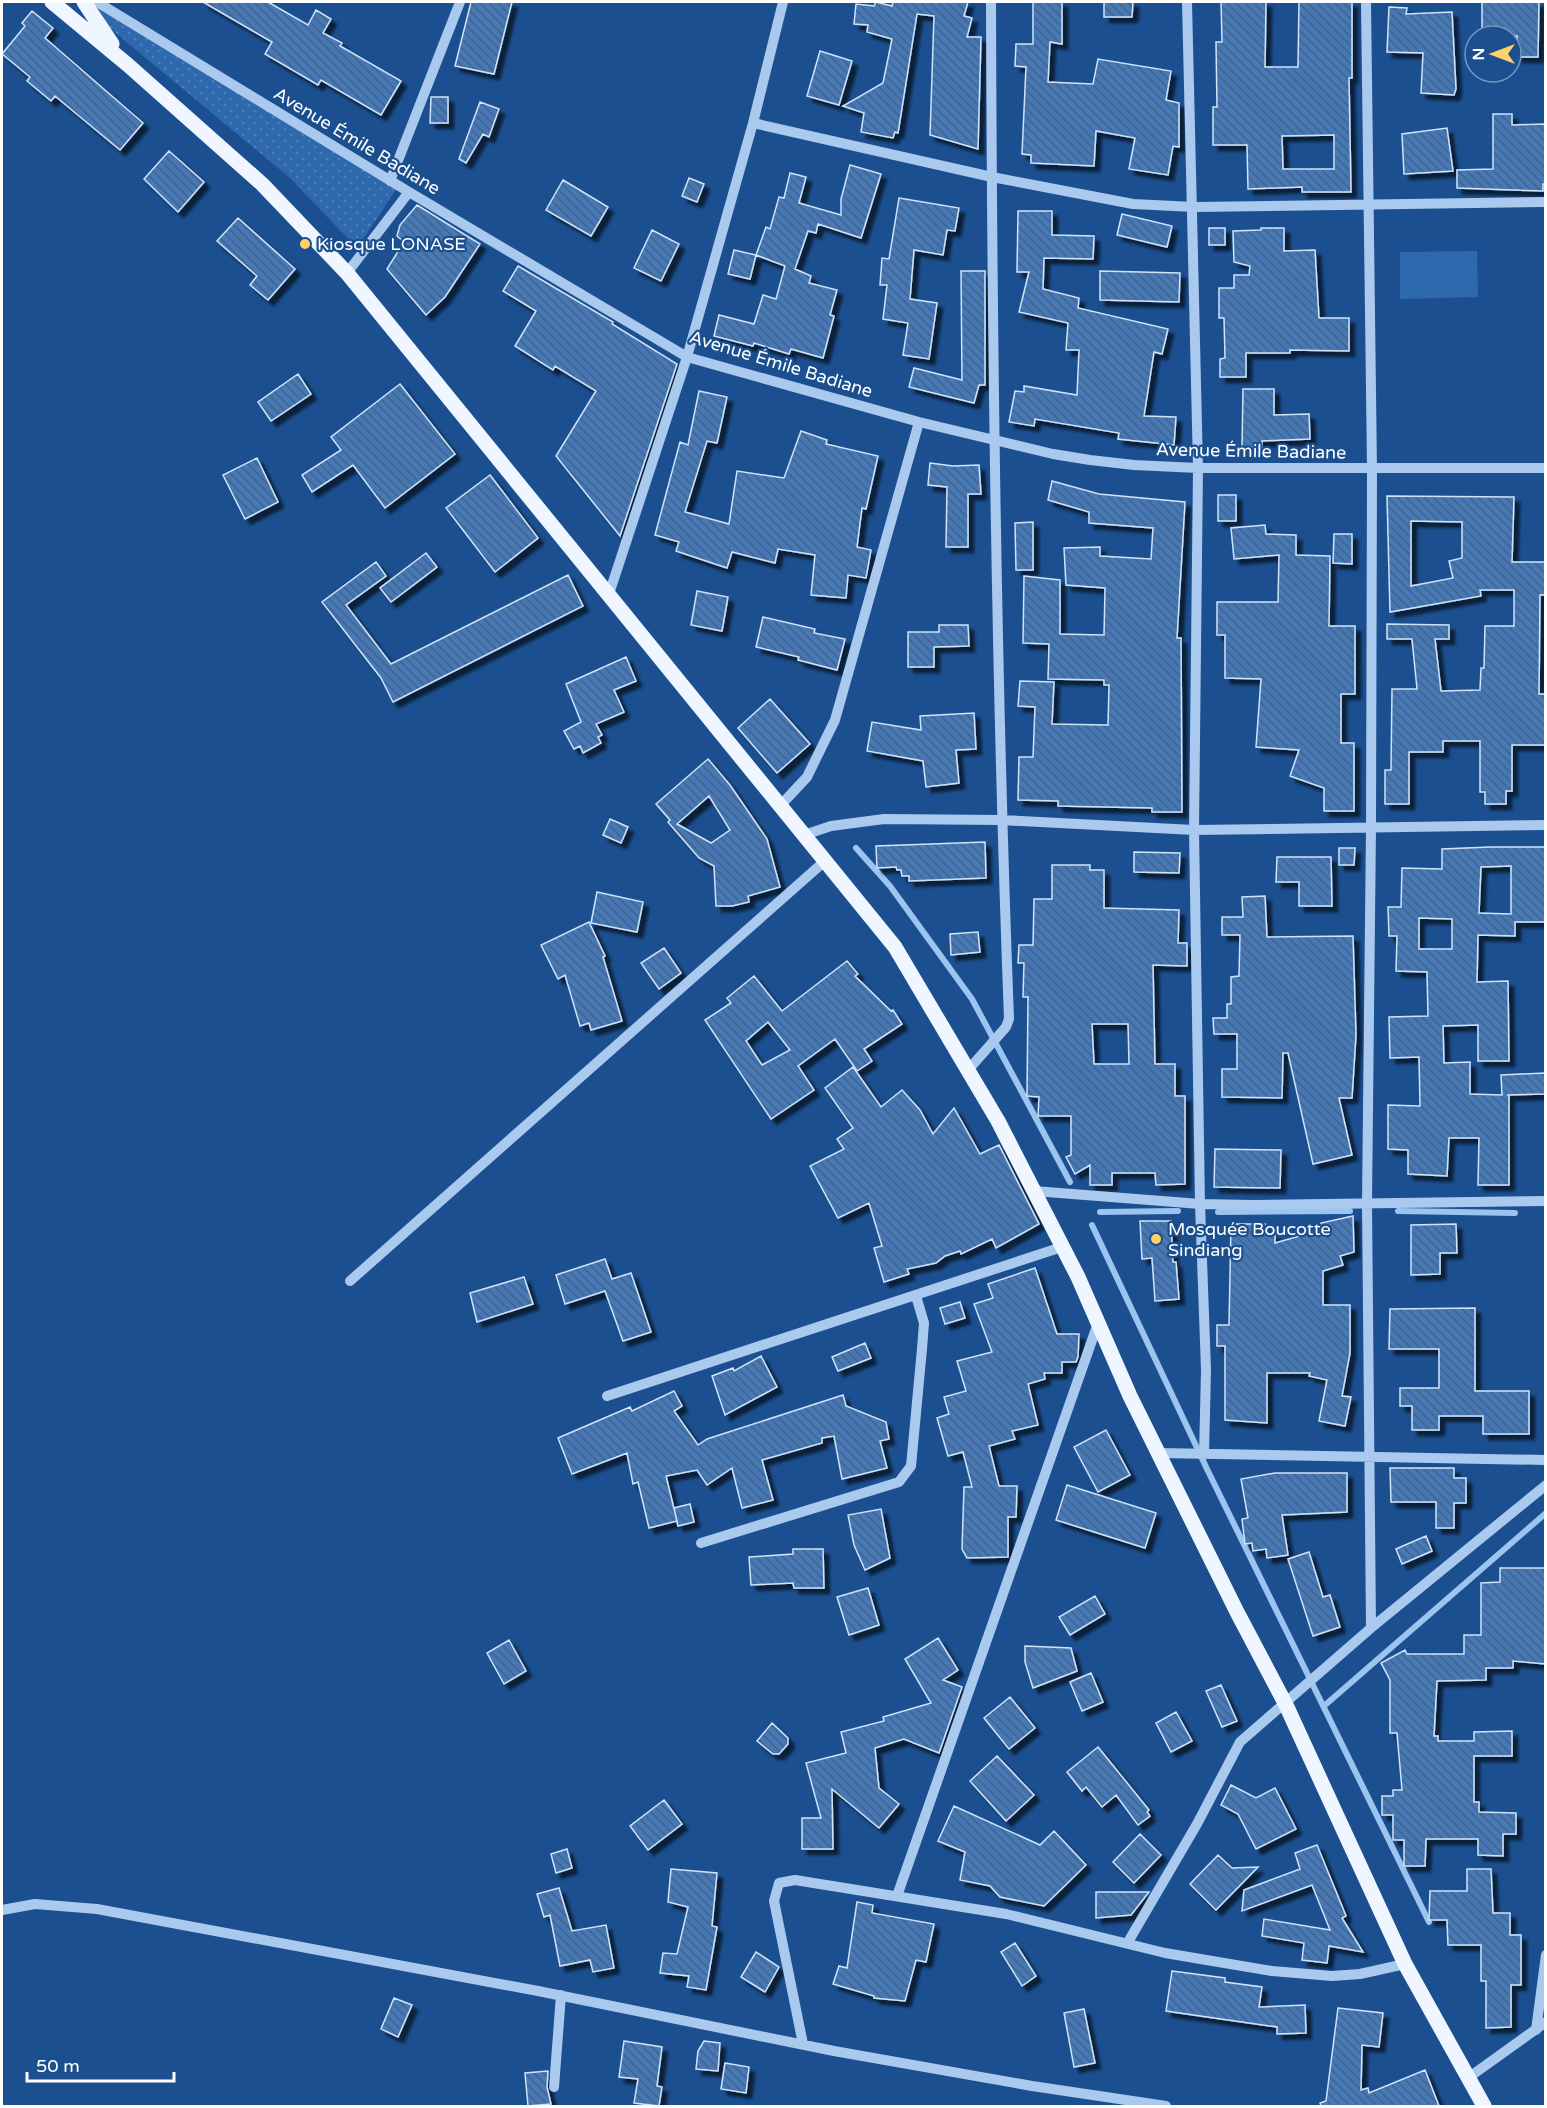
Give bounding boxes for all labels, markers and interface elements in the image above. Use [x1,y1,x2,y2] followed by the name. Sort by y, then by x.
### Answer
[1463,24,1523,84] north arrow
[1469,48,1489,60] text: N
[270,83,444,199] street label: Avenue Émile Badiane
[317,233,466,255] place label: Kiosque LONASE
[298,237,312,251] marker: Kiosque LONASE
[687,326,875,402] street label: Avenue Émile Badiane
[1156,438,1346,464] street label: Avenue Émile Badiane
[1168,1218,1331,1261] place label: Mosquée Boucotte Sindiang
[1149,1232,1163,1246] marker: Mosquée Boucotte Sindiang
[27,2045,174,2083] scale bar
[36,2055,80,2077] text: 50 m

